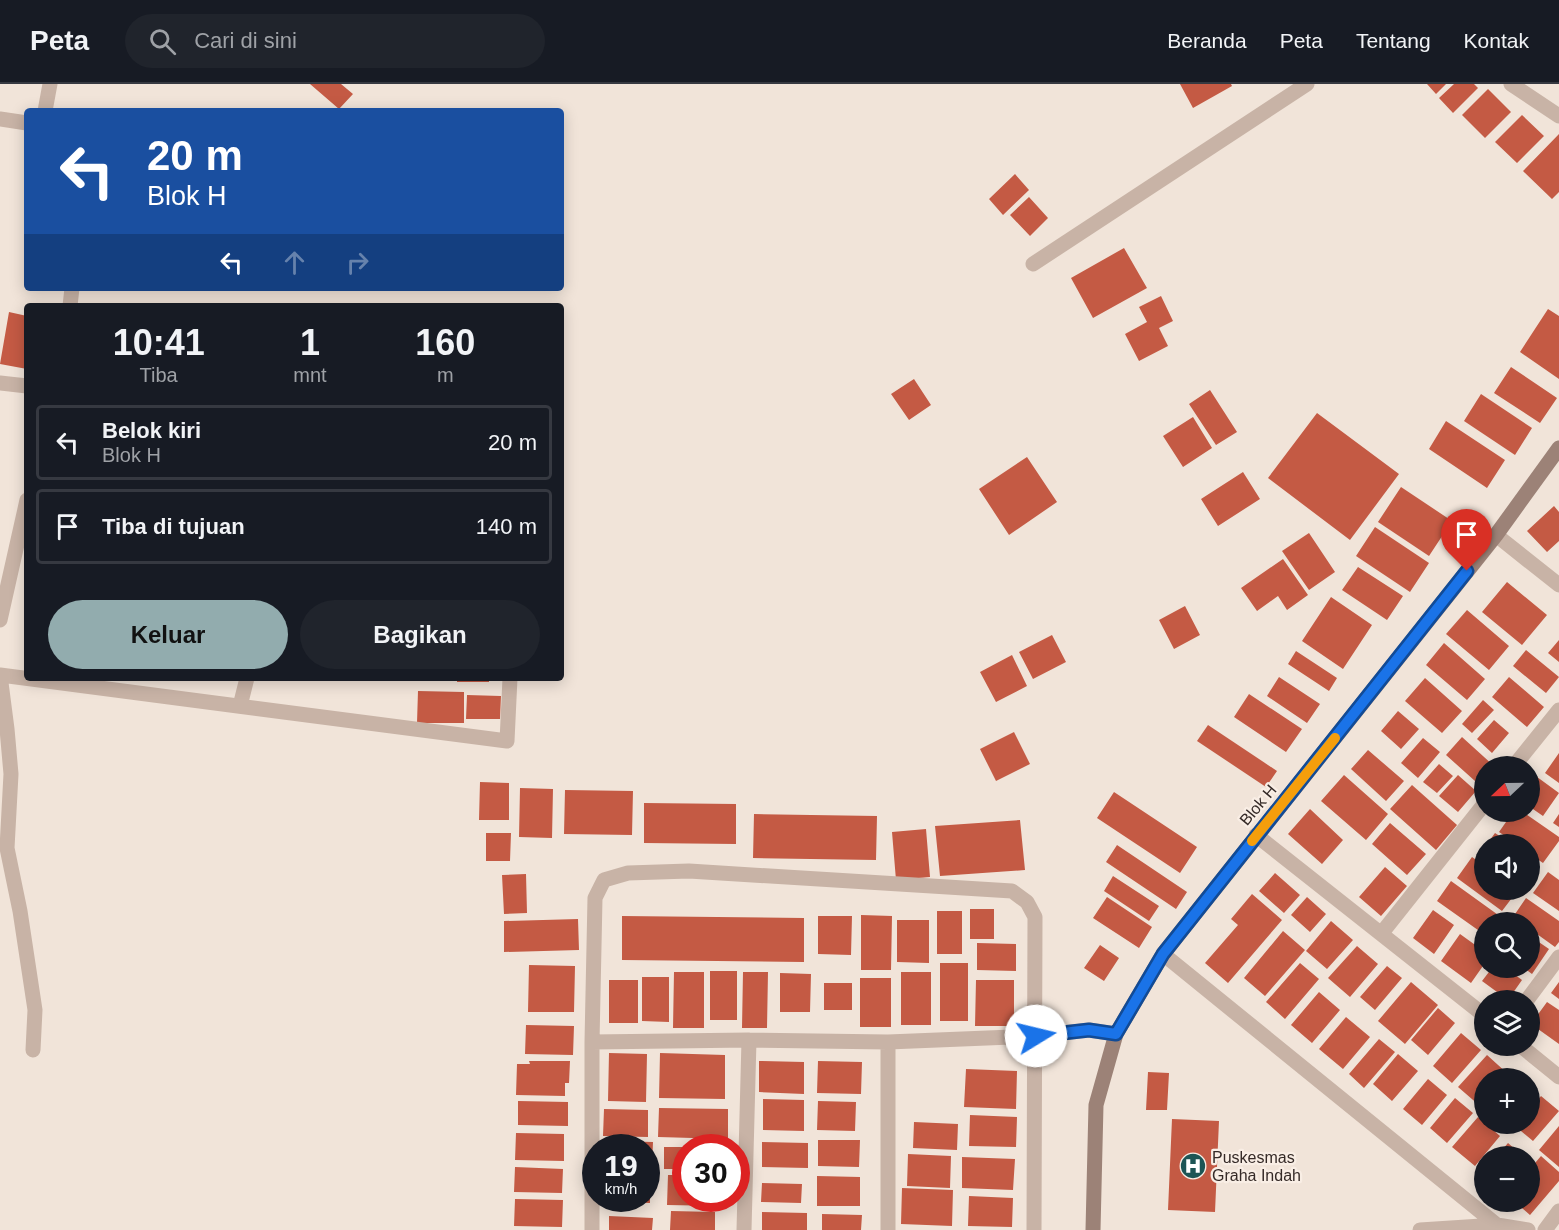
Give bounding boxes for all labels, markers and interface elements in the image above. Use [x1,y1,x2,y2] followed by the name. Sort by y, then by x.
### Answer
[125,14,545,68] search box
[30,25,89,56] text: Peta
[146,25,179,58] icon: search
[194,28,297,53] text: Cari di sini
[1167,29,1247,52] text: Beranda
[1280,29,1323,52] text: Peta
[1356,29,1431,52] text: Tentang
[1464,29,1529,52] text: Kontak
[48,132,126,210] icon: left
[147,132,243,179] text: 20 m
[147,181,227,211] text: Blok H
[215,246,248,279] icon: left
[278,246,311,279] icon: ahead
[341,246,374,279] icon: right
[113,322,205,363] text: 10:41
[300,322,320,363] text: 1
[415,322,475,363] text: 160
[140,364,178,386] text: Tiba
[293,364,327,386] text: mnt
[437,364,454,386] text: m
[102,418,201,443] text: Belok kiri
[51,426,84,459] icon: left
[488,430,537,455] text: 20 m
[102,444,161,466] text: Blok H
[1441,509,1492,571] pin
[51,510,84,543] icon: arrive
[102,514,245,539] text: Tiba di tujuan
[476,514,537,539] text: 140 m
[1450,518,1483,551] icon: arrive
[48,600,288,669] button: Keluar
[300,600,540,669] button: Bagikan
[1474,756,1540,822] north arrow
[1474,756,1540,1212] map controls
[1236,781,1280,829] street label: Blok H
[1474,834,1540,900] button: sound
[1474,912,1540,978] button: search
[1474,990,1540,1056] button: layers
[1004,1004,1068,1068] position arrow
[1474,1068,1540,1134] button: +
[672,1134,750,1212] speed limit sign: 30
[1474,1146,1540,1212] button: −
[604,1149,638,1182] text: 19
[1212,1149,1301,1184] place label: Puskesmas Graha Indah
[1178,1151,1208,1181] hospital icon: Puskesmas Graha Indah
[605,1180,637,1197] text: km/h

